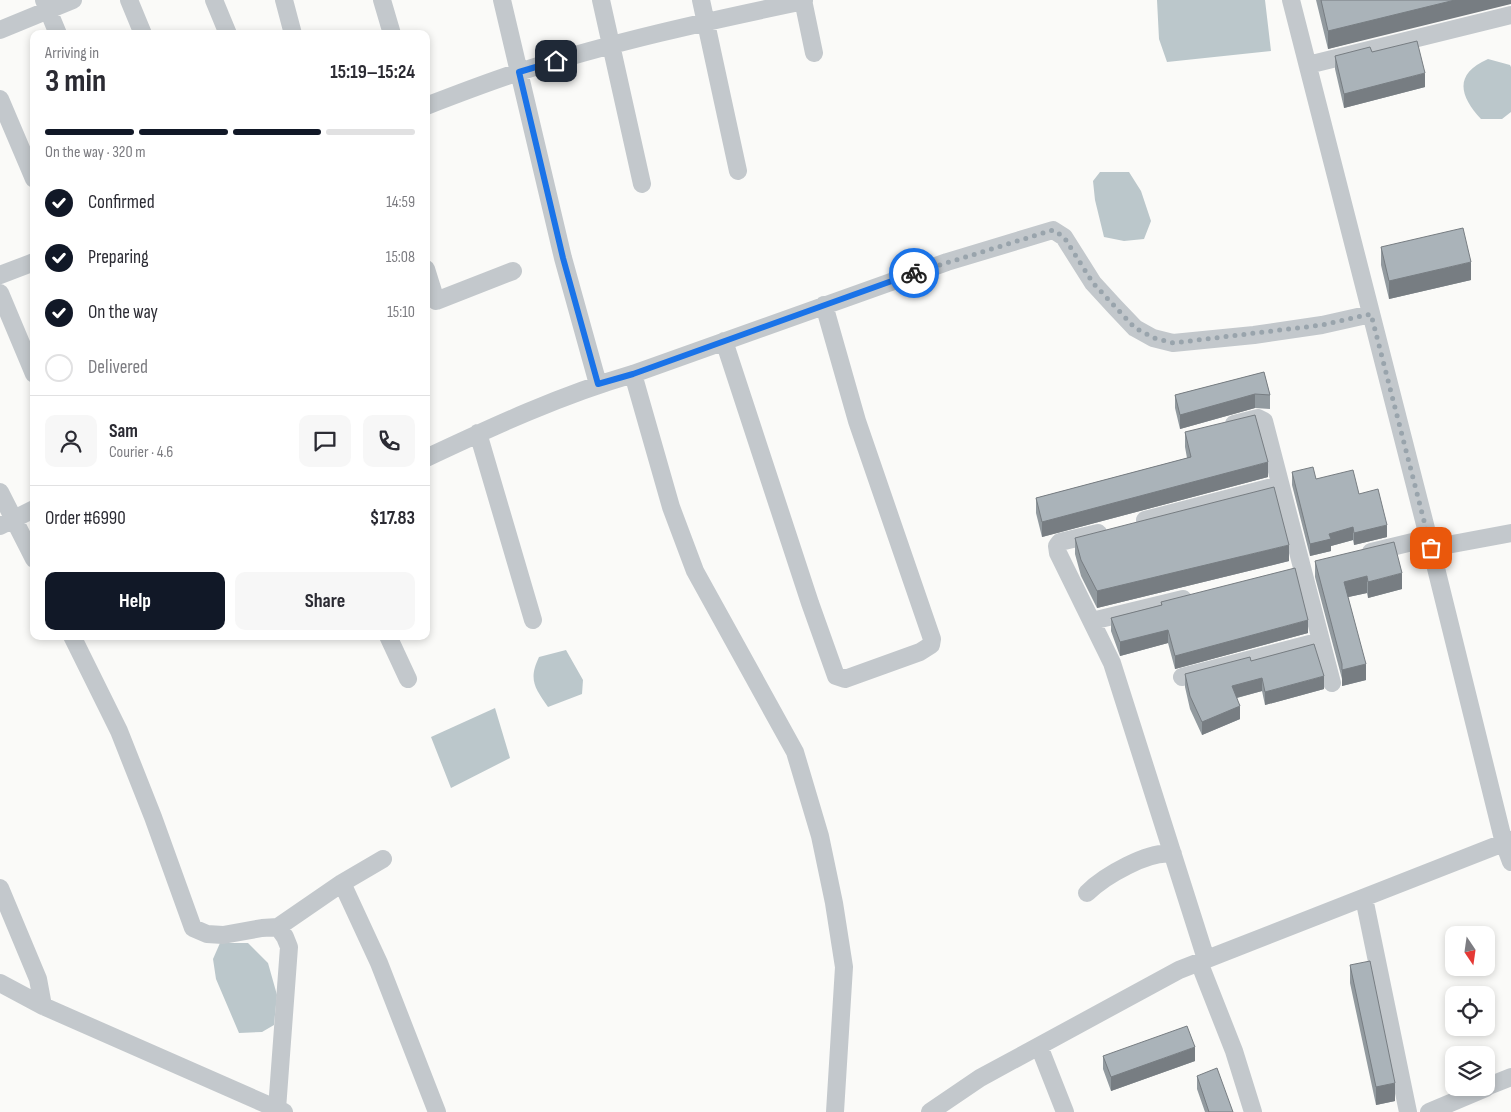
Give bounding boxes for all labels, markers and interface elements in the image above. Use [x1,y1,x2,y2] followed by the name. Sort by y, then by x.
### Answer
[535,40,577,82] pin
[45,44,99,63] text: Arriving in
[542,47,570,75] icon: home
[330,61,415,84] text: 15:19–15:24
[45,62,106,101] text: 3 min
[45,143,145,162] text: On the way · 320 m
[45,189,73,217] icon: check
[88,191,155,214] text: Confirmed
[386,193,415,212] text: 14:59
[45,244,73,272] icon: check
[88,246,149,269] text: Preparing
[386,248,415,267] text: 15:08
[889,248,939,298] courier
[900,259,928,287] icon: bike
[45,299,73,327] icon: check
[88,301,158,324] text: On the way
[387,303,415,322] text: 15:10
[88,356,148,379] text: Delivered
[45,415,97,467] button: person
[299,415,351,467] button: chat
[363,415,415,467] button: phone
[109,420,138,443] text: Sam
[109,443,173,462] text: Courier · 4.6
[45,507,126,530] text: Order #6990
[370,507,415,530] text: $17.83
[1410,527,1452,569] pin
[1417,534,1445,562] icon: bag
[45,572,225,630] button: Help
[235,572,415,630] button: Share
[1445,926,1495,976] north arrow
[1445,926,1495,1096] map controls
[1445,986,1495,1036] button: locate
[1445,1046,1495,1096] button: layers

